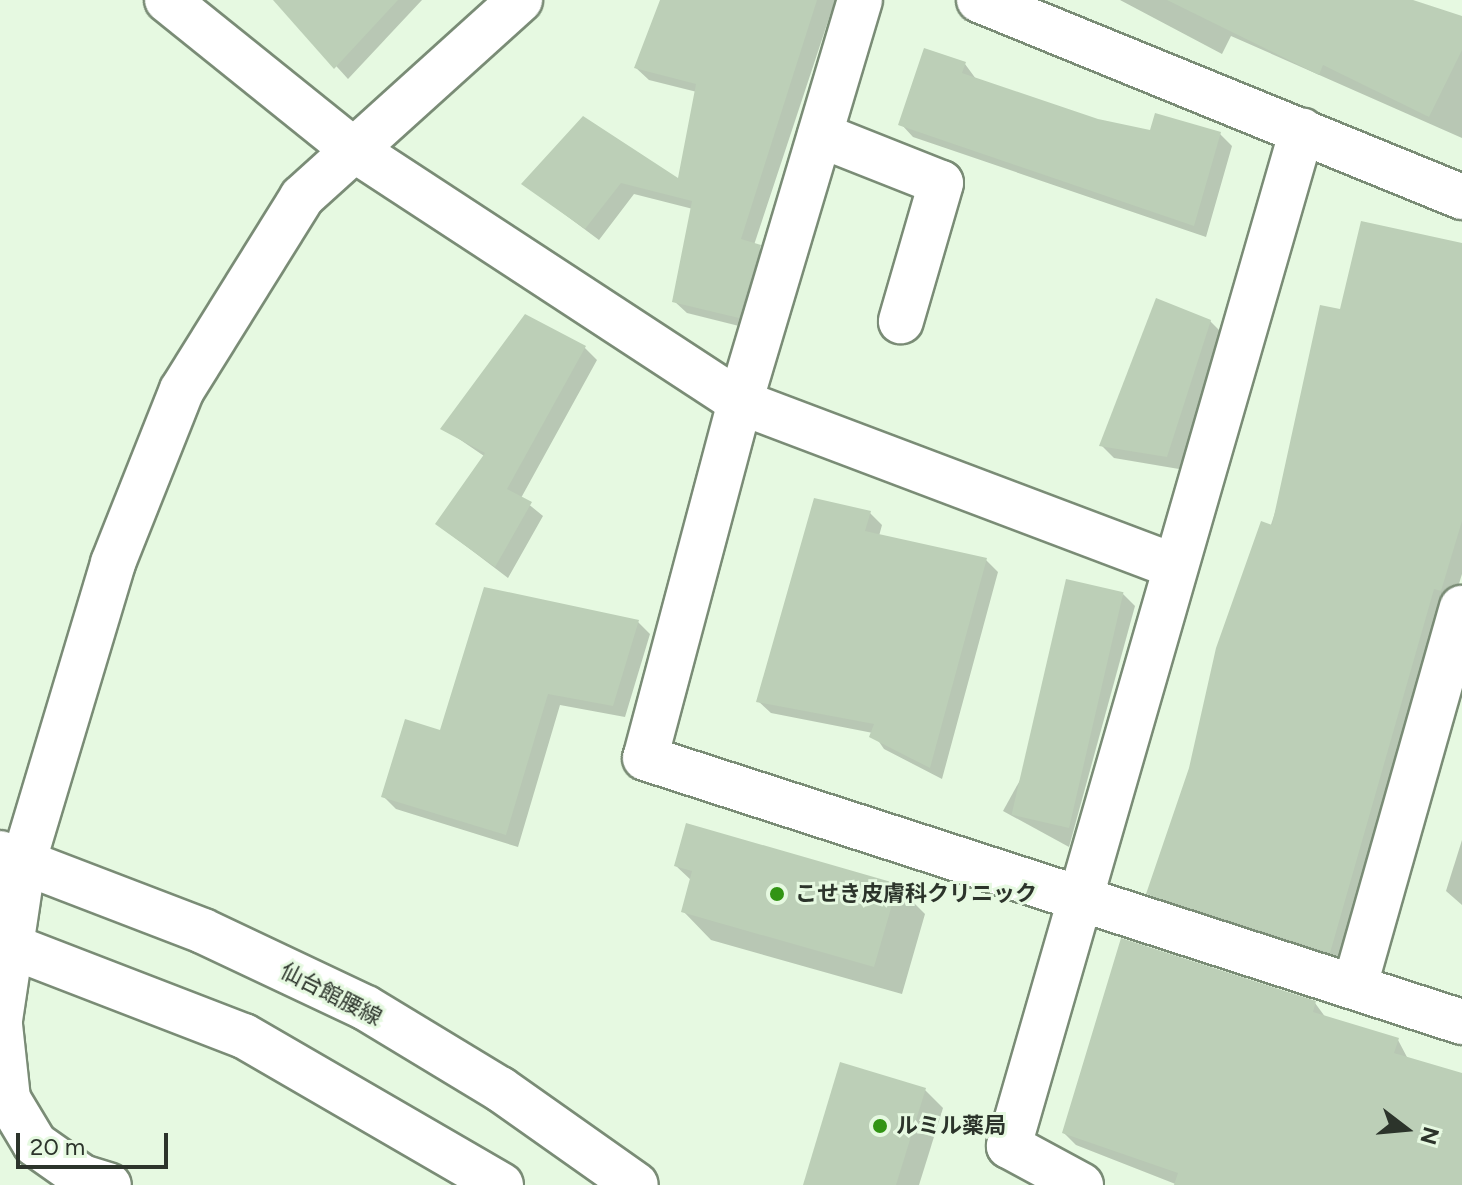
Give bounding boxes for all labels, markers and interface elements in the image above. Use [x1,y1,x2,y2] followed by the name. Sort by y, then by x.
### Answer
[795,881,1037,907] place label: こせき皮膚科クリニック
[766,883,788,905] marker: こせき皮膚科クリニック
[276,957,386,1031] street label: 仙台館腰線
[1366,1089,1446,1169] north arrow
[896,1113,1006,1139] place label: ルミル薬局
[20,1117,172,1167] scale bar
[871,1117,889,1135] marker: ルミル薬局
[1414,1124,1445,1148] text: N
[30,1132,85,1161] text: 20 m

